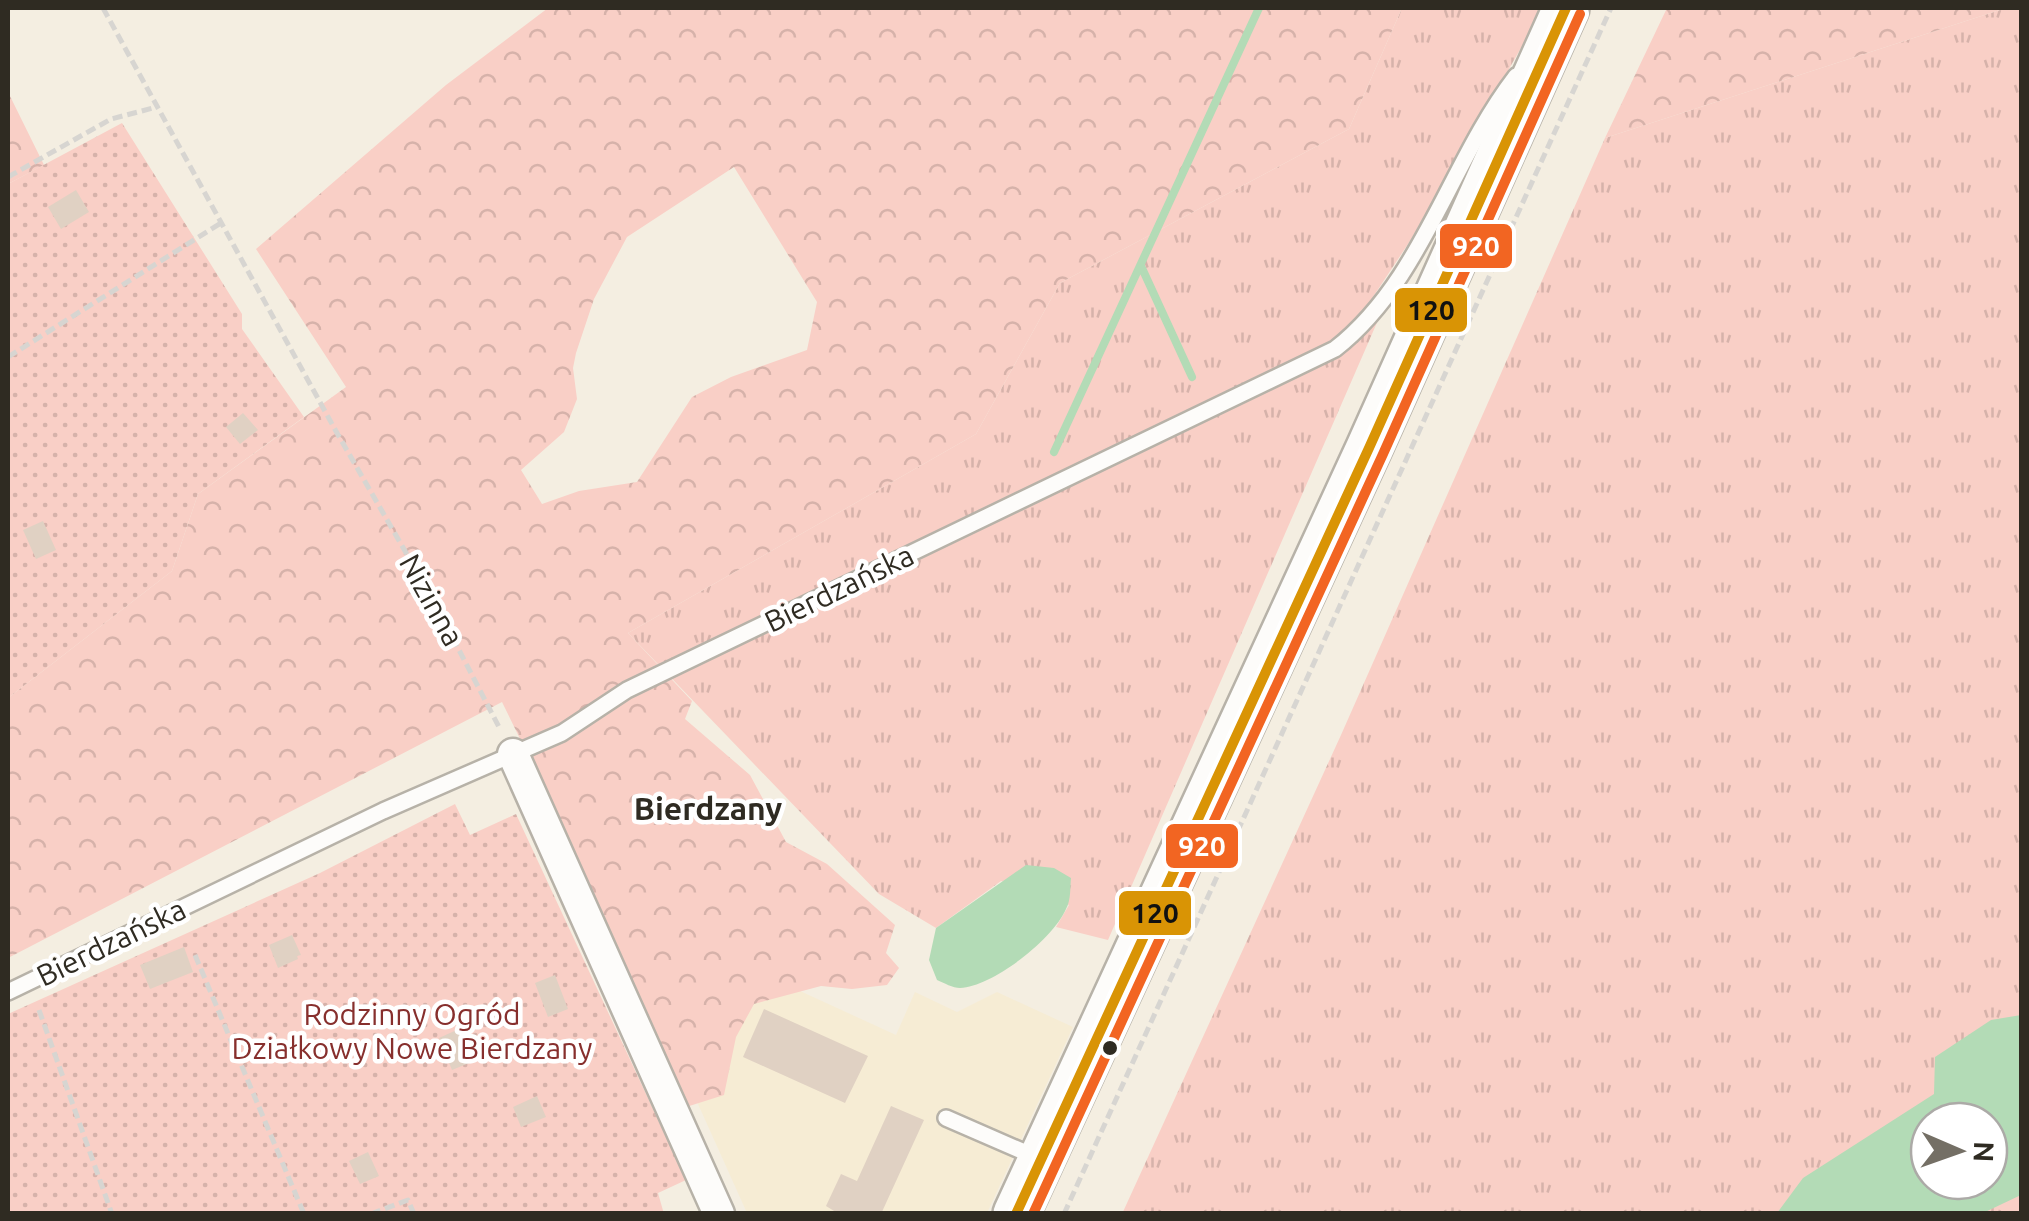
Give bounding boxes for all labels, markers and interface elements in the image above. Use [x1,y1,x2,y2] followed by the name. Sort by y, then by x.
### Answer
[1438,222,1514,270] line badge: 920
[1452,230,1500,261] text: 920
[1393,286,1469,334] line badge: 120
[1407,294,1455,325] text: 120
[759,537,919,639] street label: Bierdzańska
[393,548,471,652] street label: Nizinna
[634,790,782,826] district label: Bierdzany
[1164,822,1240,870] line badge: 920
[1178,830,1226,861] text: 920
[1117,889,1193,937] line badge: 120
[31,891,191,993] street label: Bierdzańska
[1131,897,1179,928] text: 120
[232,997,592,1065] park label: Rodzinny Ogród Działkowy Nowe Bierdzany
[1100,1038,1120,1058] unlabelled marker
[1909,1101,2009,1201] north arrow
[1969,1141,2000,1163] text: N

